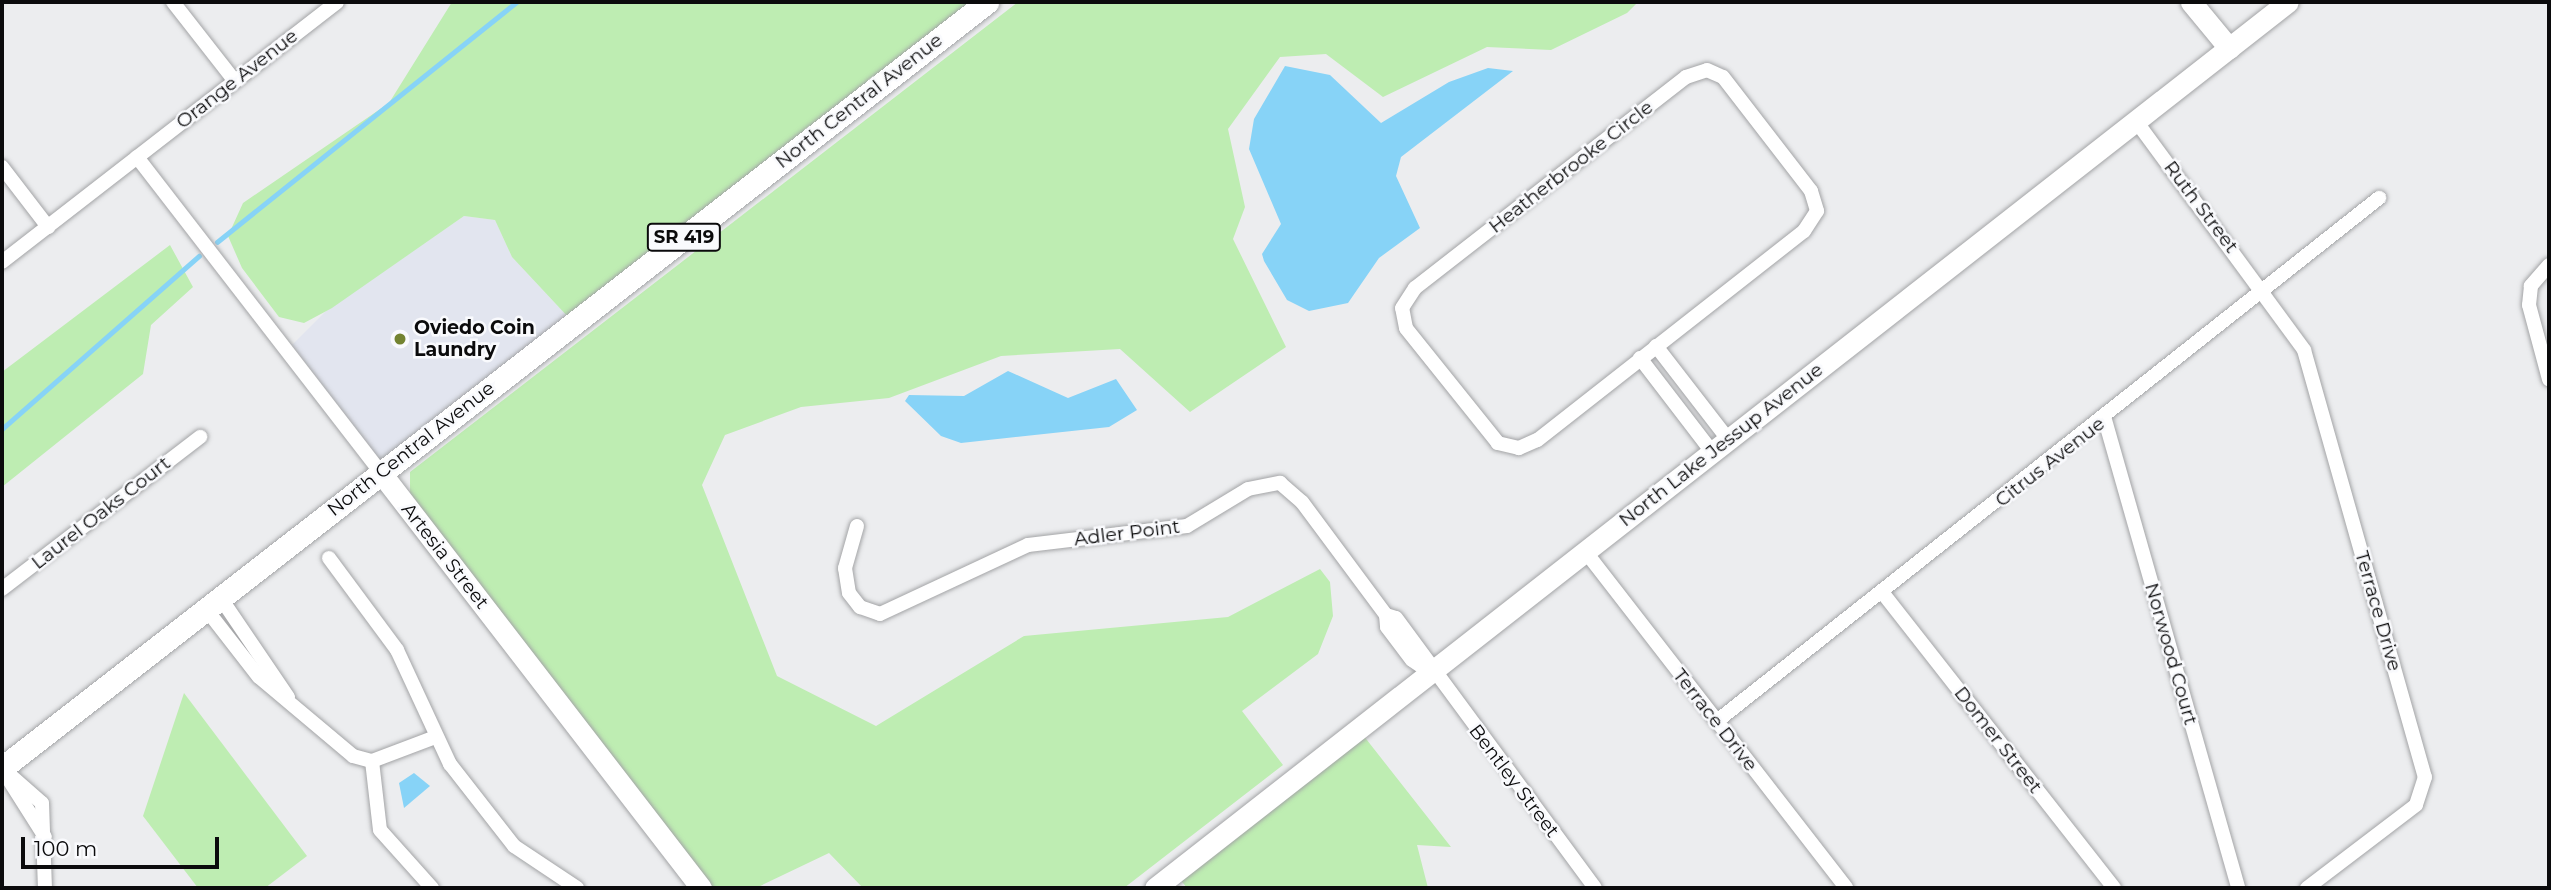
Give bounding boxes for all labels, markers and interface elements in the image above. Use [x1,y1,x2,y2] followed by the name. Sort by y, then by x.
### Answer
[172,24,302,134] street label: Orange Avenue
[771,29,947,173] street label: North Central Avenue
[1484,96,1658,238] street label: Heatherbrooke Circle
[2159,156,2243,258] street label: Ruth Street
[646,222,722,251] road number: SR 419
[414,317,535,361] place label: Oviedo Coin Laundry
[392,331,408,347] marker: Oviedo Coin Laundry
[1615,358,1827,532] street label: North Lake Jessup Avenue
[323,377,499,521] street label: North Central Avenue
[1991,412,2109,512] street label: Citrus Avenue
[27,452,175,574] street label: Laurel Oaks Court
[396,498,494,614] street label: Artesia Street
[1073,515,1181,551] street label: Adler Point
[2350,548,2406,674] street label: Terrace Drive
[2140,580,2202,728] street label: Norwood Court
[1668,664,1762,776] street label: Terrace Drive
[1949,682,2047,798] street label: Domer Street
[1464,720,1564,842] street label: Bentley Street
[24,824,222,868] scale bar
[34,836,97,861] text: 100 m

